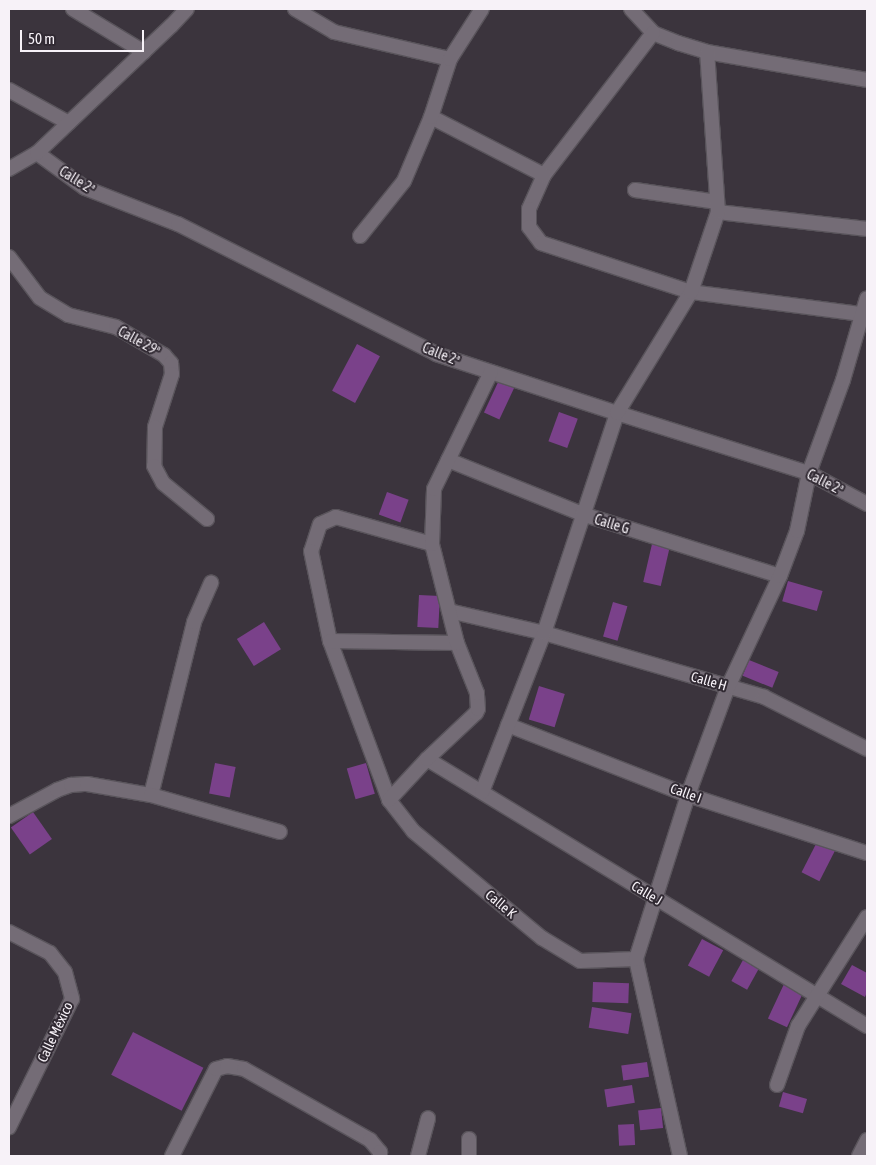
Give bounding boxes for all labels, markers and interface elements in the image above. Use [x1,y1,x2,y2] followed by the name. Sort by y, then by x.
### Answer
[22,20,146,52] scale bar
[28,30,55,47] text: 50 m
[56,163,98,197] street label: Calle 2ª
[115,323,163,359] street label: Calle 29ª
[420,339,462,369] street label: Calle 2ª
[804,466,846,498] street label: Calle 2ª
[592,511,632,537] street label: Calle G
[689,668,729,694] street label: Calle H
[668,780,704,806] street label: Calle I
[629,877,665,909] street label: Calle J
[482,886,520,922] street label: Calle K
[34,999,76,1065] street label: Calle México

